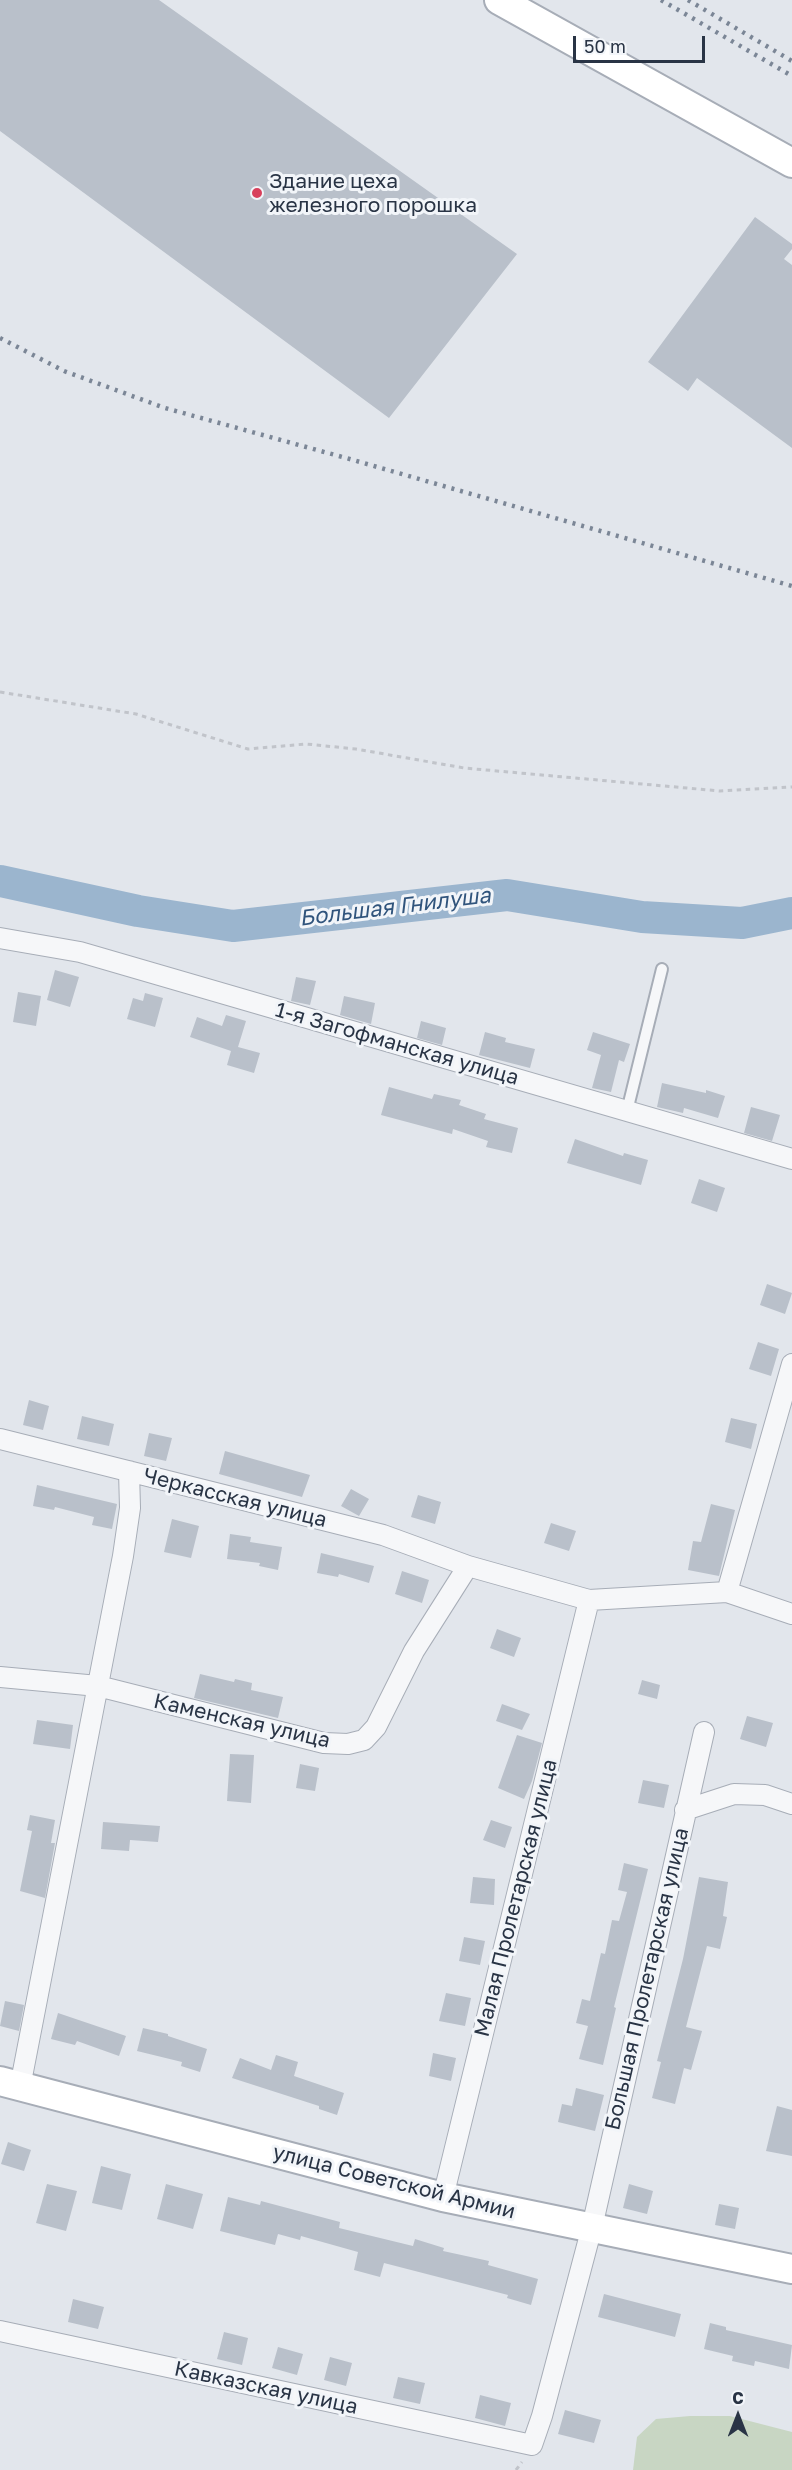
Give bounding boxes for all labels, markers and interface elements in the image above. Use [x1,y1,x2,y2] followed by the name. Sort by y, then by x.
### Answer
[576,24,708,62] scale bar
[584,35,626,57] text: 50 m
[269,168,477,218] place label: Здание цеха железного порошка
[250,186,264,200] marker: Здание цеха железного порошка
[298,882,492,932] water label: Большая Гнилуша
[272,997,522,1091] street label: 1-я Загофманская улица
[141,1463,329,1533] street label: Черкасская улица
[151,1688,333,1754] street label: Каменская улица
[469,1757,563,2039] street label: Малая Пролетарская улица
[600,1825,694,2133] street label: Большая Пролетарская улица
[270,2140,518,2224] street label: улица Советской Армии
[172,2356,360,2420] street label: Кавказская улица
[708,2386,768,2446] north arrow
[732,2388,744,2408] text: С

